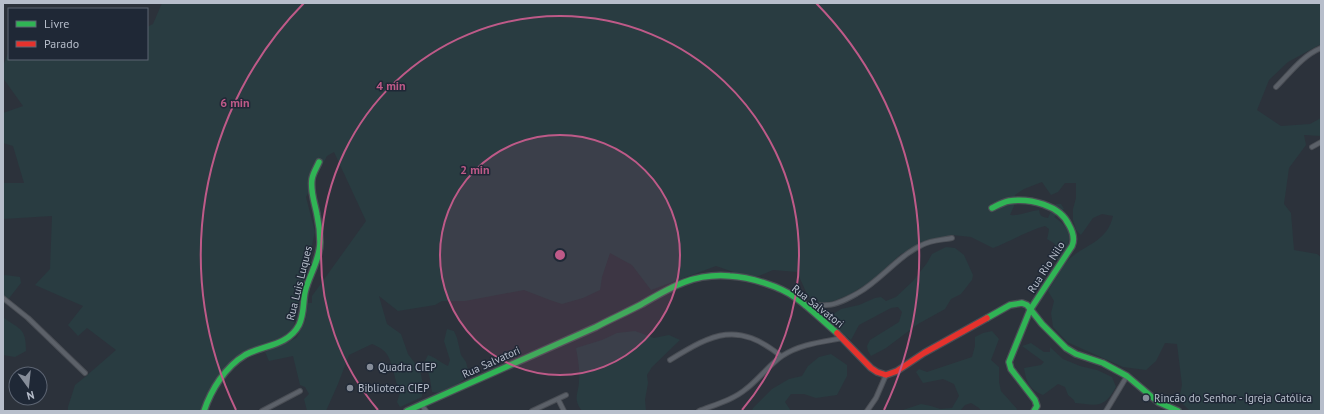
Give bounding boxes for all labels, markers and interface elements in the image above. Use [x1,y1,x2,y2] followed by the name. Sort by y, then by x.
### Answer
[8,8,148,60] legend
[44,16,69,31] text: Livre
[44,36,79,51] text: Parado
[376,78,406,93] text: 4 min
[220,95,250,110] text: 6 min
[460,162,490,177] text: 2 min
[1024,239,1068,295] street label: Rua Rio Nilo
[283,244,315,322] street label: Rua Luis Luques
[553,248,567,262] centre of rings
[789,281,847,331] street label: Rua Salvatori
[460,343,522,381] street label: Rua Salvatori
[378,360,437,374] place label: Quadra CIEP
[365,362,375,372] marker: Quadra CIEP
[8,366,48,406] north arrow
[358,381,429,395] place label: Biblioteca CIEP
[345,383,355,393] marker: Biblioteca CIEP
[25,388,36,403] text: N
[1154,391,1312,405] place label: Rincão do Senhor - Igreja Católica
[1141,393,1151,403] marker: Rincão do Senhor - Igreja Católica

